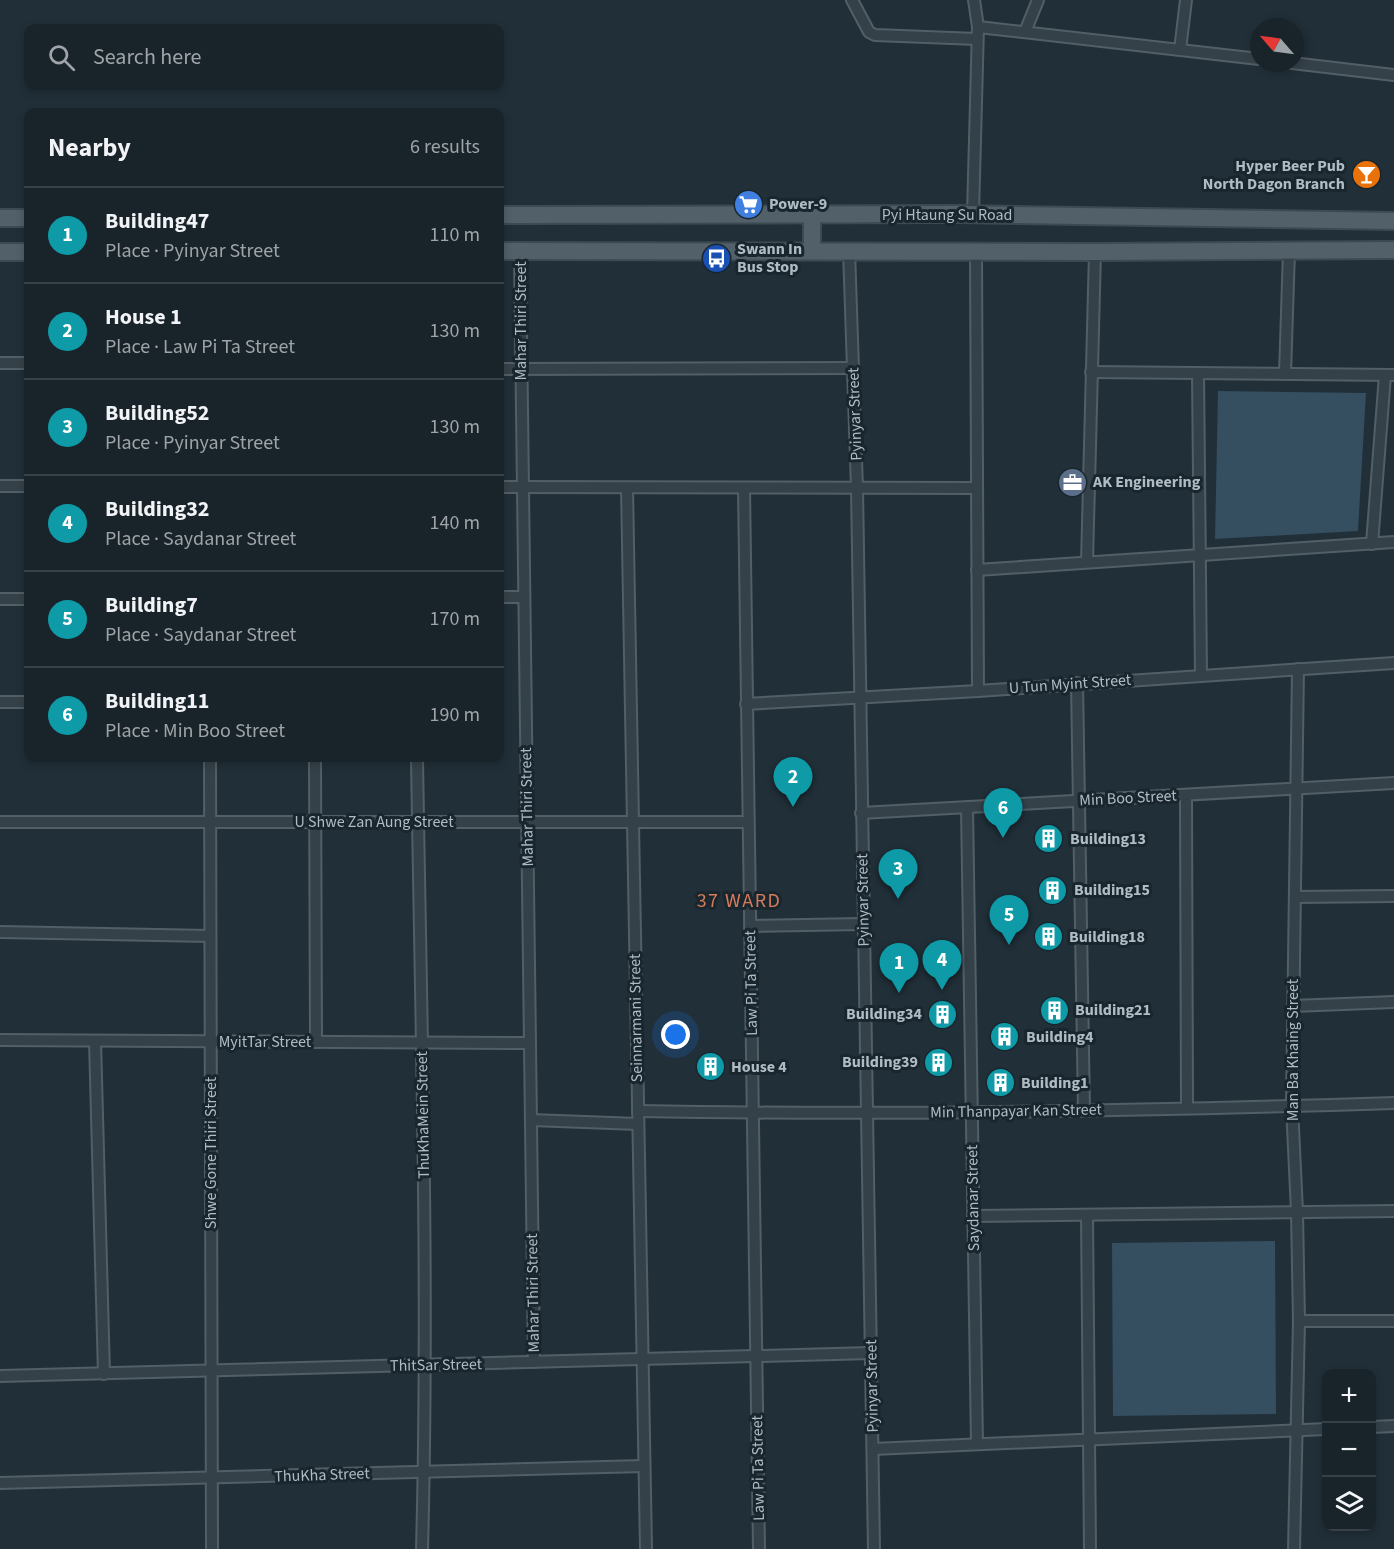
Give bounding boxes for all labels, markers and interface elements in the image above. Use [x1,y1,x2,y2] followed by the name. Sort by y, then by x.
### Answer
[1250,18,1304,72] north arrow
[24,24,504,90] search box
[45,41,78,74] icon: search
[93,41,201,73] text: Search here
[48,129,131,166] text: Nearby
[410,133,480,161] text: 6 results
[1203,155,1345,195] place label: Hyper Beer Pub North Dagon Branch
[1350,159,1382,191] bar icon: Hyper Beer Pub North Dagon Branch
[732,188,764,220] supermarket icon: Power-9
[769,193,827,215] place label: Power-9
[882,204,1012,226] street label: Pyi Htaung Su Road
[105,205,209,237] text: Building47
[62,221,73,249] text: 1
[430,221,480,249] text: 110 m
[105,237,280,265] text: Place · Pyinyar Street
[737,238,802,278] place label: Swann In Bus Stop
[700,242,732,274] bus stop icon: Swann In Bus Stop
[510,261,532,381] street label: Mahar Thiri Street
[105,301,182,333] text: House 1
[62,317,73,345] text: 2
[430,317,480,345] text: 130 m
[105,333,295,361] text: Place · Law Pi Ta Street
[842,366,868,461] street label: Pyinyar Street
[105,397,209,429] text: Building52
[62,413,73,441] text: 3
[430,413,480,441] text: 130 m
[105,429,280,457] text: Place · Pyinyar Street
[1056,466,1088,498] office icon: AK Engineering
[1092,471,1201,493] place label: AK Engineering
[105,493,209,525] text: Building32
[62,509,73,537] text: 4
[430,509,480,537] text: 140 m
[105,525,296,553] text: Place · Saydanar Street
[105,589,198,621] text: Building7
[62,605,73,633] text: 5
[430,605,480,633] text: 170 m
[105,621,296,649] text: Place · Saydanar Street
[1008,669,1132,699] street label: U Tun Myint Street
[105,685,209,717] text: Building11
[62,701,73,729] text: 6
[430,701,480,729] text: 190 m
[105,717,285,745] text: Place · Min Boo Street
[515,747,539,867] street label: Mahar Thiri Street
[774,758,812,807] pin: 2
[1079,784,1178,812] street label: Min Boo Street
[984,788,1022,838] pin: 6
[294,811,454,833] street label: U Shwe Zan Aung Street
[1033,823,1065,855] building icon: Building13
[1070,828,1146,850] place label: Building13
[878,850,918,899] pin: 3
[851,853,875,947] street label: Pyinyar Street
[1037,874,1069,906] building icon: Building15
[1074,879,1150,901] place label: Building15
[697,887,781,915] district label: 37 WARD
[990,896,1028,945] pin: 5
[1032,921,1064,953] building icon: Building18
[1069,926,1145,948] place label: Building18
[739,929,763,1036] street label: Law Pi Ta Street
[922,940,962,990] pin: 4
[880,944,918,993] pin: 1
[624,953,648,1083] street label: Seinnarmani Street
[1282,978,1304,1121] street label: Man Ba Khaing Street
[1038,994,1070,1026] building icon: Building21
[927,998,959,1030] building icon: Building34
[1075,999,1151,1021] place label: Building21
[846,1003,923,1025] place label: Building34
[661,1020,690,1049] your location
[989,1021,1021,1053] building icon: Building4
[1026,1026,1094,1048] place label: Building4
[219,1031,312,1053] street label: MyitTar Street
[923,1046,955,1078] building icon: Building39
[411,1050,435,1179] street label: ThuKhaMein Street
[694,1051,726,1083] building icon: House 4
[842,1051,918,1073] place label: Building39
[731,1056,787,1078] place label: House 4
[984,1067,1016,1099] building icon: Building1
[1021,1072,1089,1094] place label: Building1
[200,1076,222,1229] street label: Shwe Gone Thiri Street
[930,1098,1103,1123] street label: Min Thanpayar Kan Street
[961,1144,985,1251] street label: Saydanar Street
[521,1233,545,1353] street label: Mahar Thiri Street
[860,1339,884,1433] street label: Pyinyar Street
[390,1353,483,1377] street label: ThitSar Street
[1322,1369,1376,1531] map controls
[1322,1369,1376,1423] button: +
[746,1414,770,1521] street label: Law Pi Ta Street
[1322,1423,1376,1477] button: −
[274,1462,371,1488] street label: ThuKha Street
[1322,1477,1376,1531] button: layers

